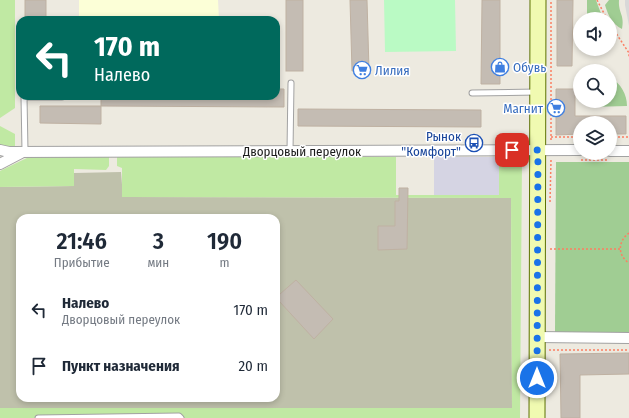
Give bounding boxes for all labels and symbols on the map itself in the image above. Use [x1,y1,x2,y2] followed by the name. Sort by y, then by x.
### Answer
[490,57,510,77] shop icon: Обувь
[352,60,372,80] supermarket icon: Лилия
[513,60,546,75] place label: Обувь
[375,63,410,78] place label: Лилия
[546,98,566,118] supermarket icon: Магнит
[503,101,544,116] place label: Магнит
[401,129,461,159] place label: Рынок "Комфорт"
[464,133,484,153] bus stop icon: Рынок "Комфорт"
[495,133,529,167] pin
[242,144,361,159] street label: Дворцовый переулок
[516,357,558,399] position arrow

